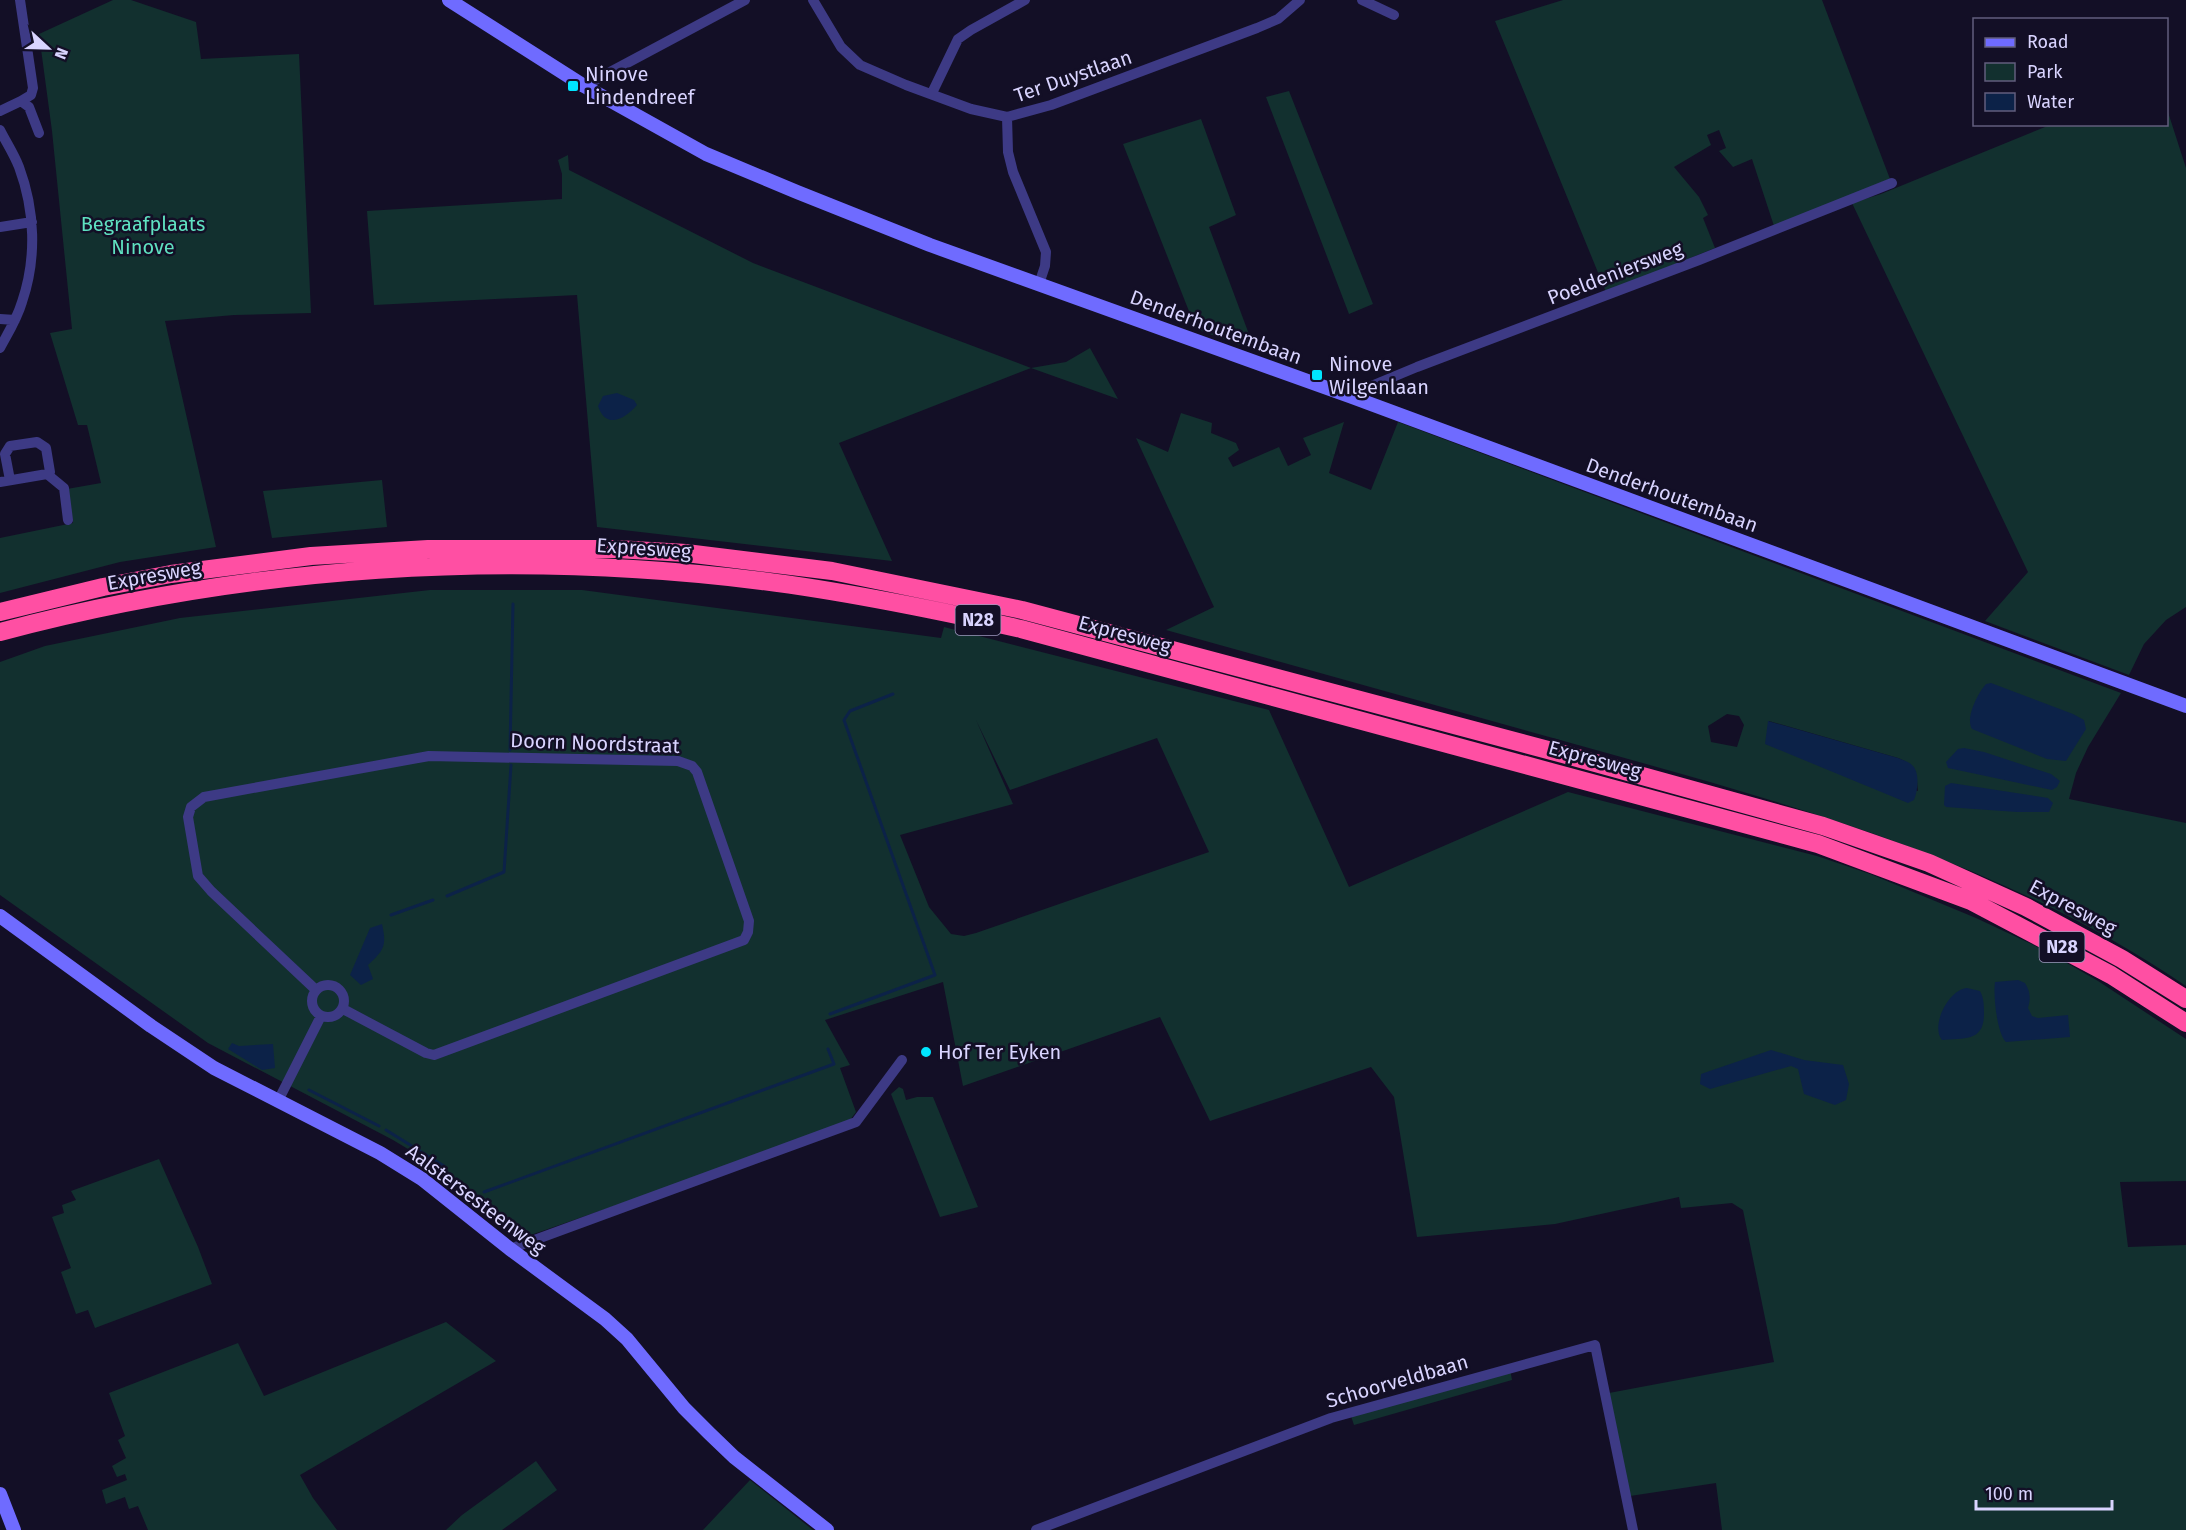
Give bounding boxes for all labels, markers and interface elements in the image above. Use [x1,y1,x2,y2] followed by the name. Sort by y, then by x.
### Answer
[18,18,78,78] north arrow
[1973,18,2168,126] legend
[2027,31,2069,53] text: Road
[51,45,72,62] text: N
[1011,45,1135,107] street label: Ter Duystlaan
[2027,61,2063,83] text: Park
[585,62,696,109] place label: Ninove Lindendreef
[566,79,580,93] marker: Ninove Lindendreef
[2027,91,2074,113] text: Water
[81,212,205,259] park label: Begraafplaats Ninove
[1544,236,1686,310] street label: Poeldeniersweg
[1127,285,1305,369] street label: Denderhoutembaan
[1329,352,1429,399] place label: Ninove Wilgenlaan
[1310,368,1324,382] marker: Ninove Wilgenlaan
[1583,453,1761,537] street label: Denderhoutembaan
[596,533,693,563] street label: Expresweg
[105,555,204,595] street label: Expresweg
[956,605,1000,635] road number: N28
[1076,610,1175,658] street label: Expresweg
[510,728,681,758] street label: Doorn Noordstraat
[1546,735,1645,783] street label: Expresweg
[2025,874,2121,940] street label: Expresweg
[2040,932,2084,962] road number: N28
[938,1040,1061,1064] place label: Hof Ter Eyken
[919,1045,933,1059] marker: Hof Ter Eyken
[402,1139,551,1260] street label: Aalstersesteenweg
[1323,1349,1471,1413] street label: Schoorveldbaan
[1976,1473,2112,1511] scale bar
[1985,1483,2033,1505] text: 100 m

